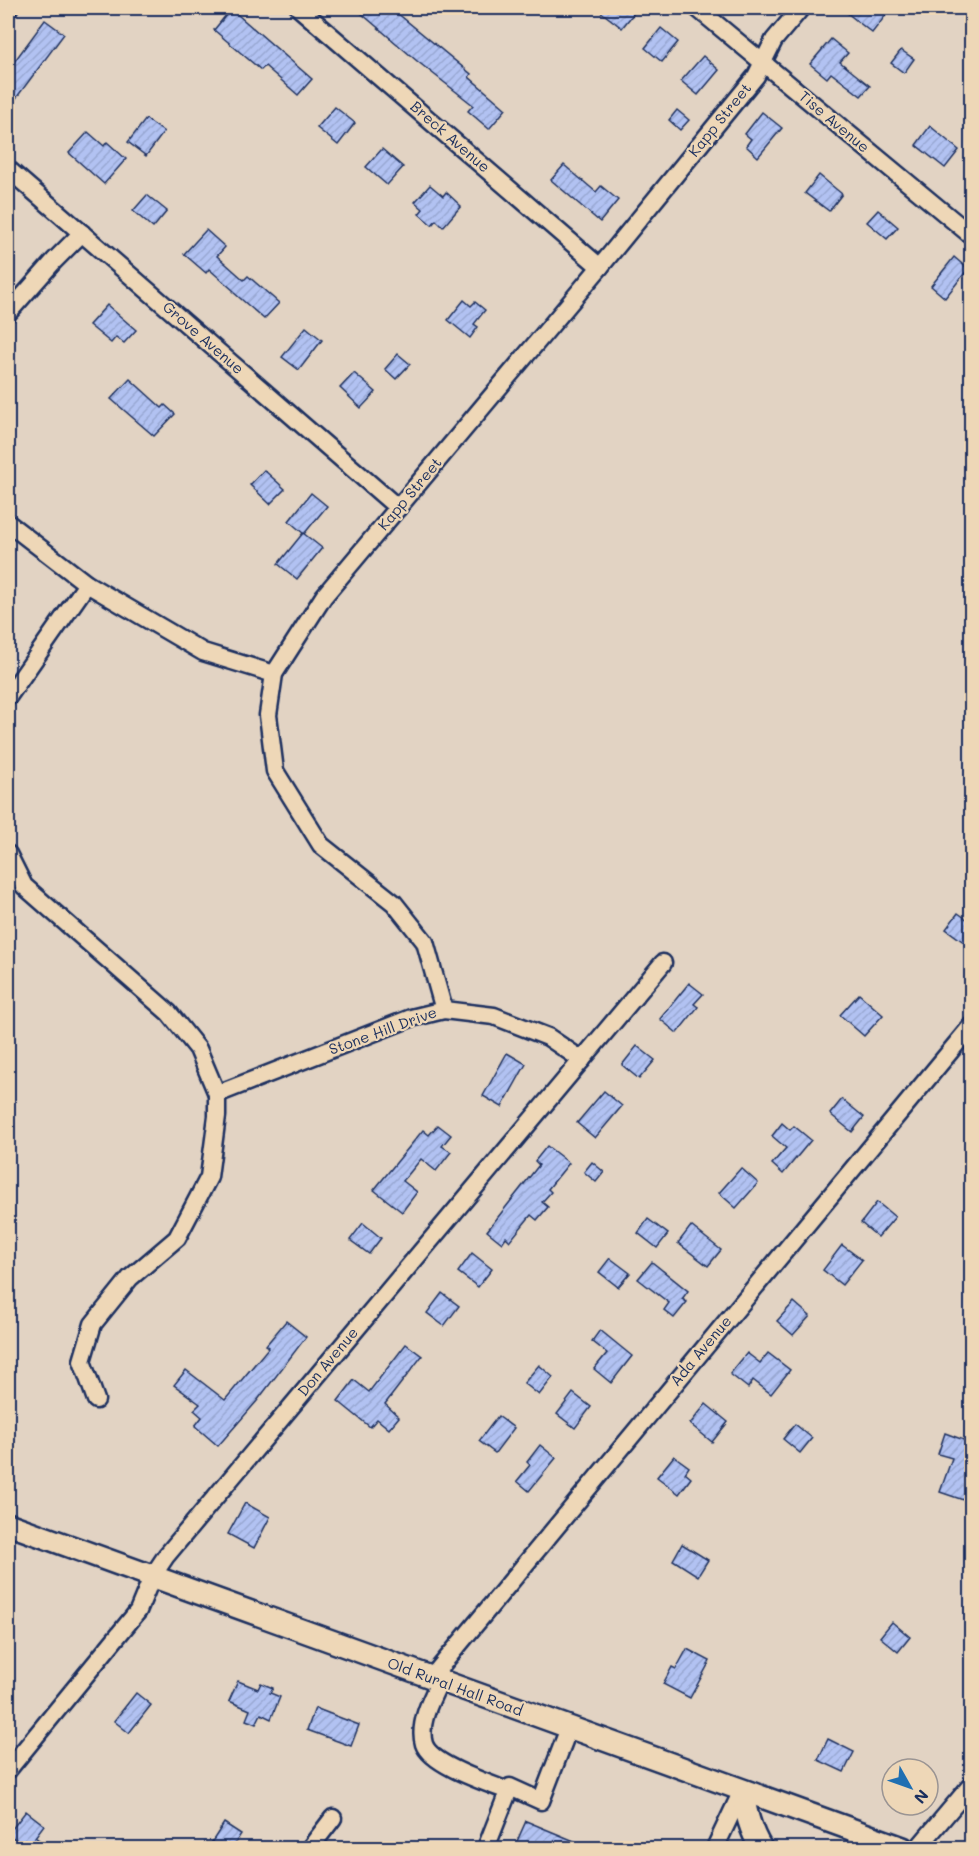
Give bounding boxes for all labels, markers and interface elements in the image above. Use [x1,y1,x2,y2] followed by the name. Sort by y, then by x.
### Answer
[683,78,755,160] street label: Kapp Street
[795,86,874,157] street label: Tise Avenue
[407,96,495,176] street label: Breck Avenue
[159,296,249,378] street label: Grove Avenue
[373,453,446,534] street label: Kapp Street
[326,1001,439,1059] street label: Stone Hill Drive
[665,1311,736,1390] street label: Ada Avenue
[293,1323,362,1400] street label: Don Avenue
[385,1652,526,1720] street label: Old Rural Hall Road
[880,1757,940,1817] north arrow
[910,1786,934,1808] text: N

